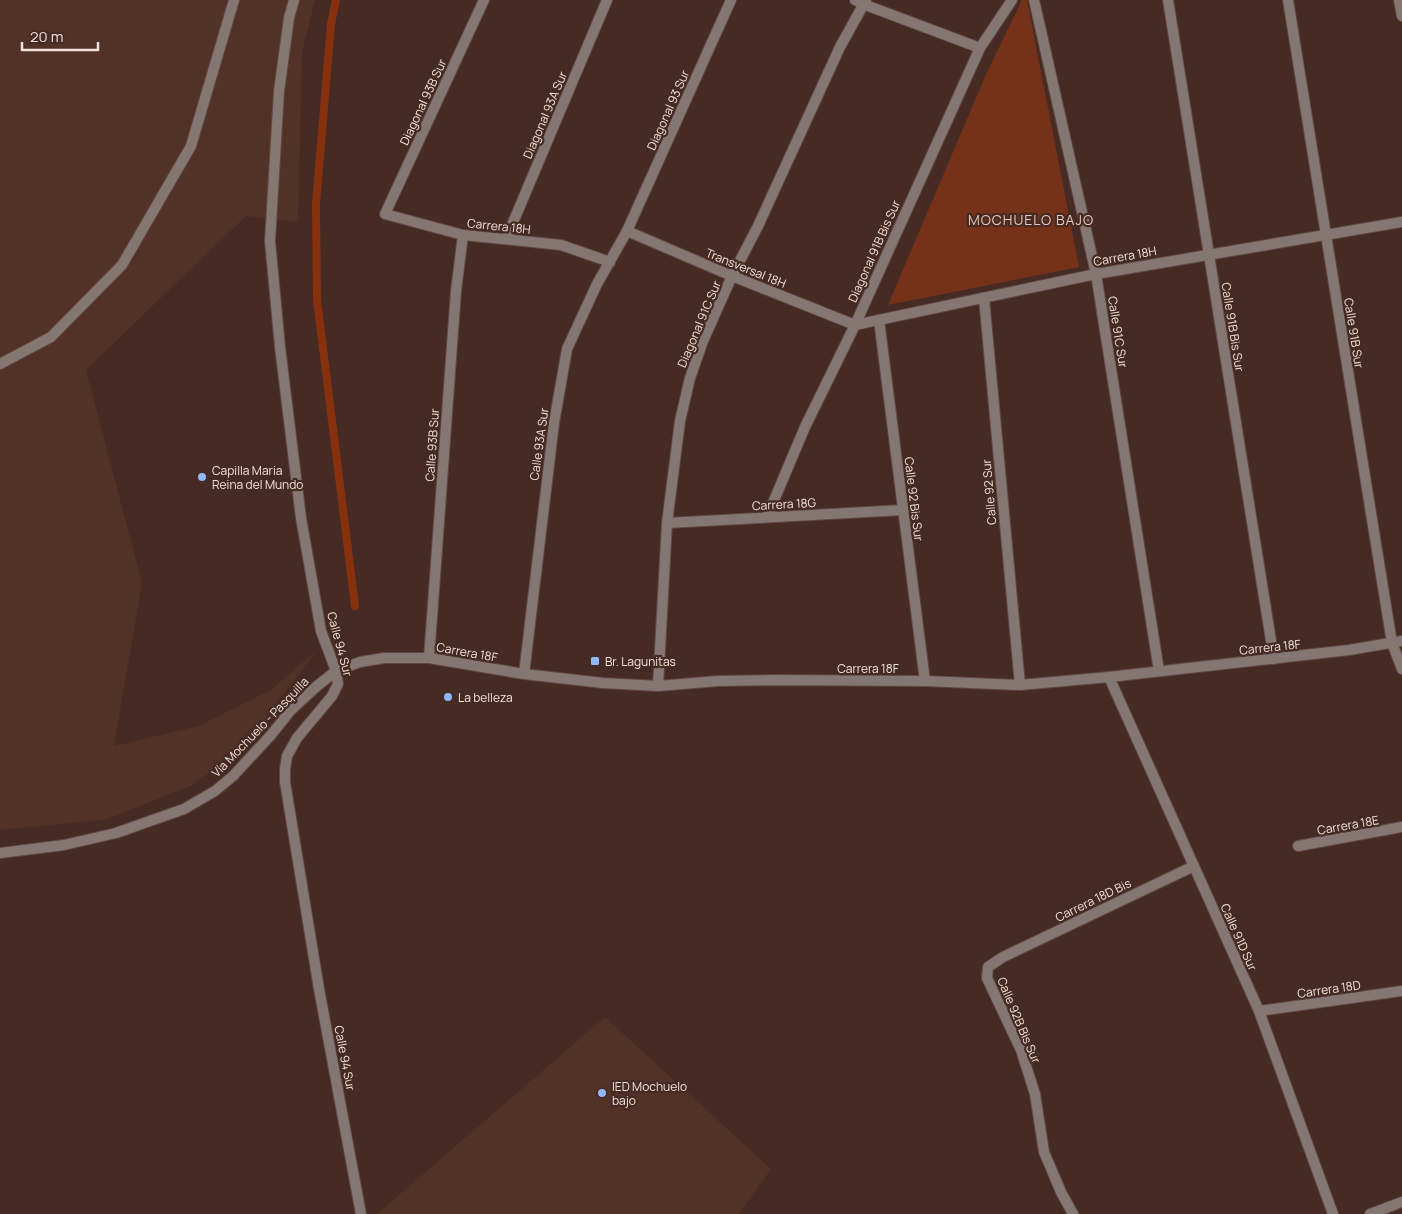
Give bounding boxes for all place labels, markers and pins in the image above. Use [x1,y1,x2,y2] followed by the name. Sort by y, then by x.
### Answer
[212,462,303,493] place label: Capilla Maria Reina del Mundo
[196,471,208,483] marker: Capilla Maria Reina del Mundo
[605,653,676,670] place label: Br. Lagunitas
[589,655,601,667] marker: Br. Lagunitas
[458,689,513,706] place label: La belleza
[442,691,454,703] marker: La belleza
[612,1078,687,1109] place label: IED Mochuelo bajo
[596,1087,608,1099] marker: IED Mochuelo bajo

